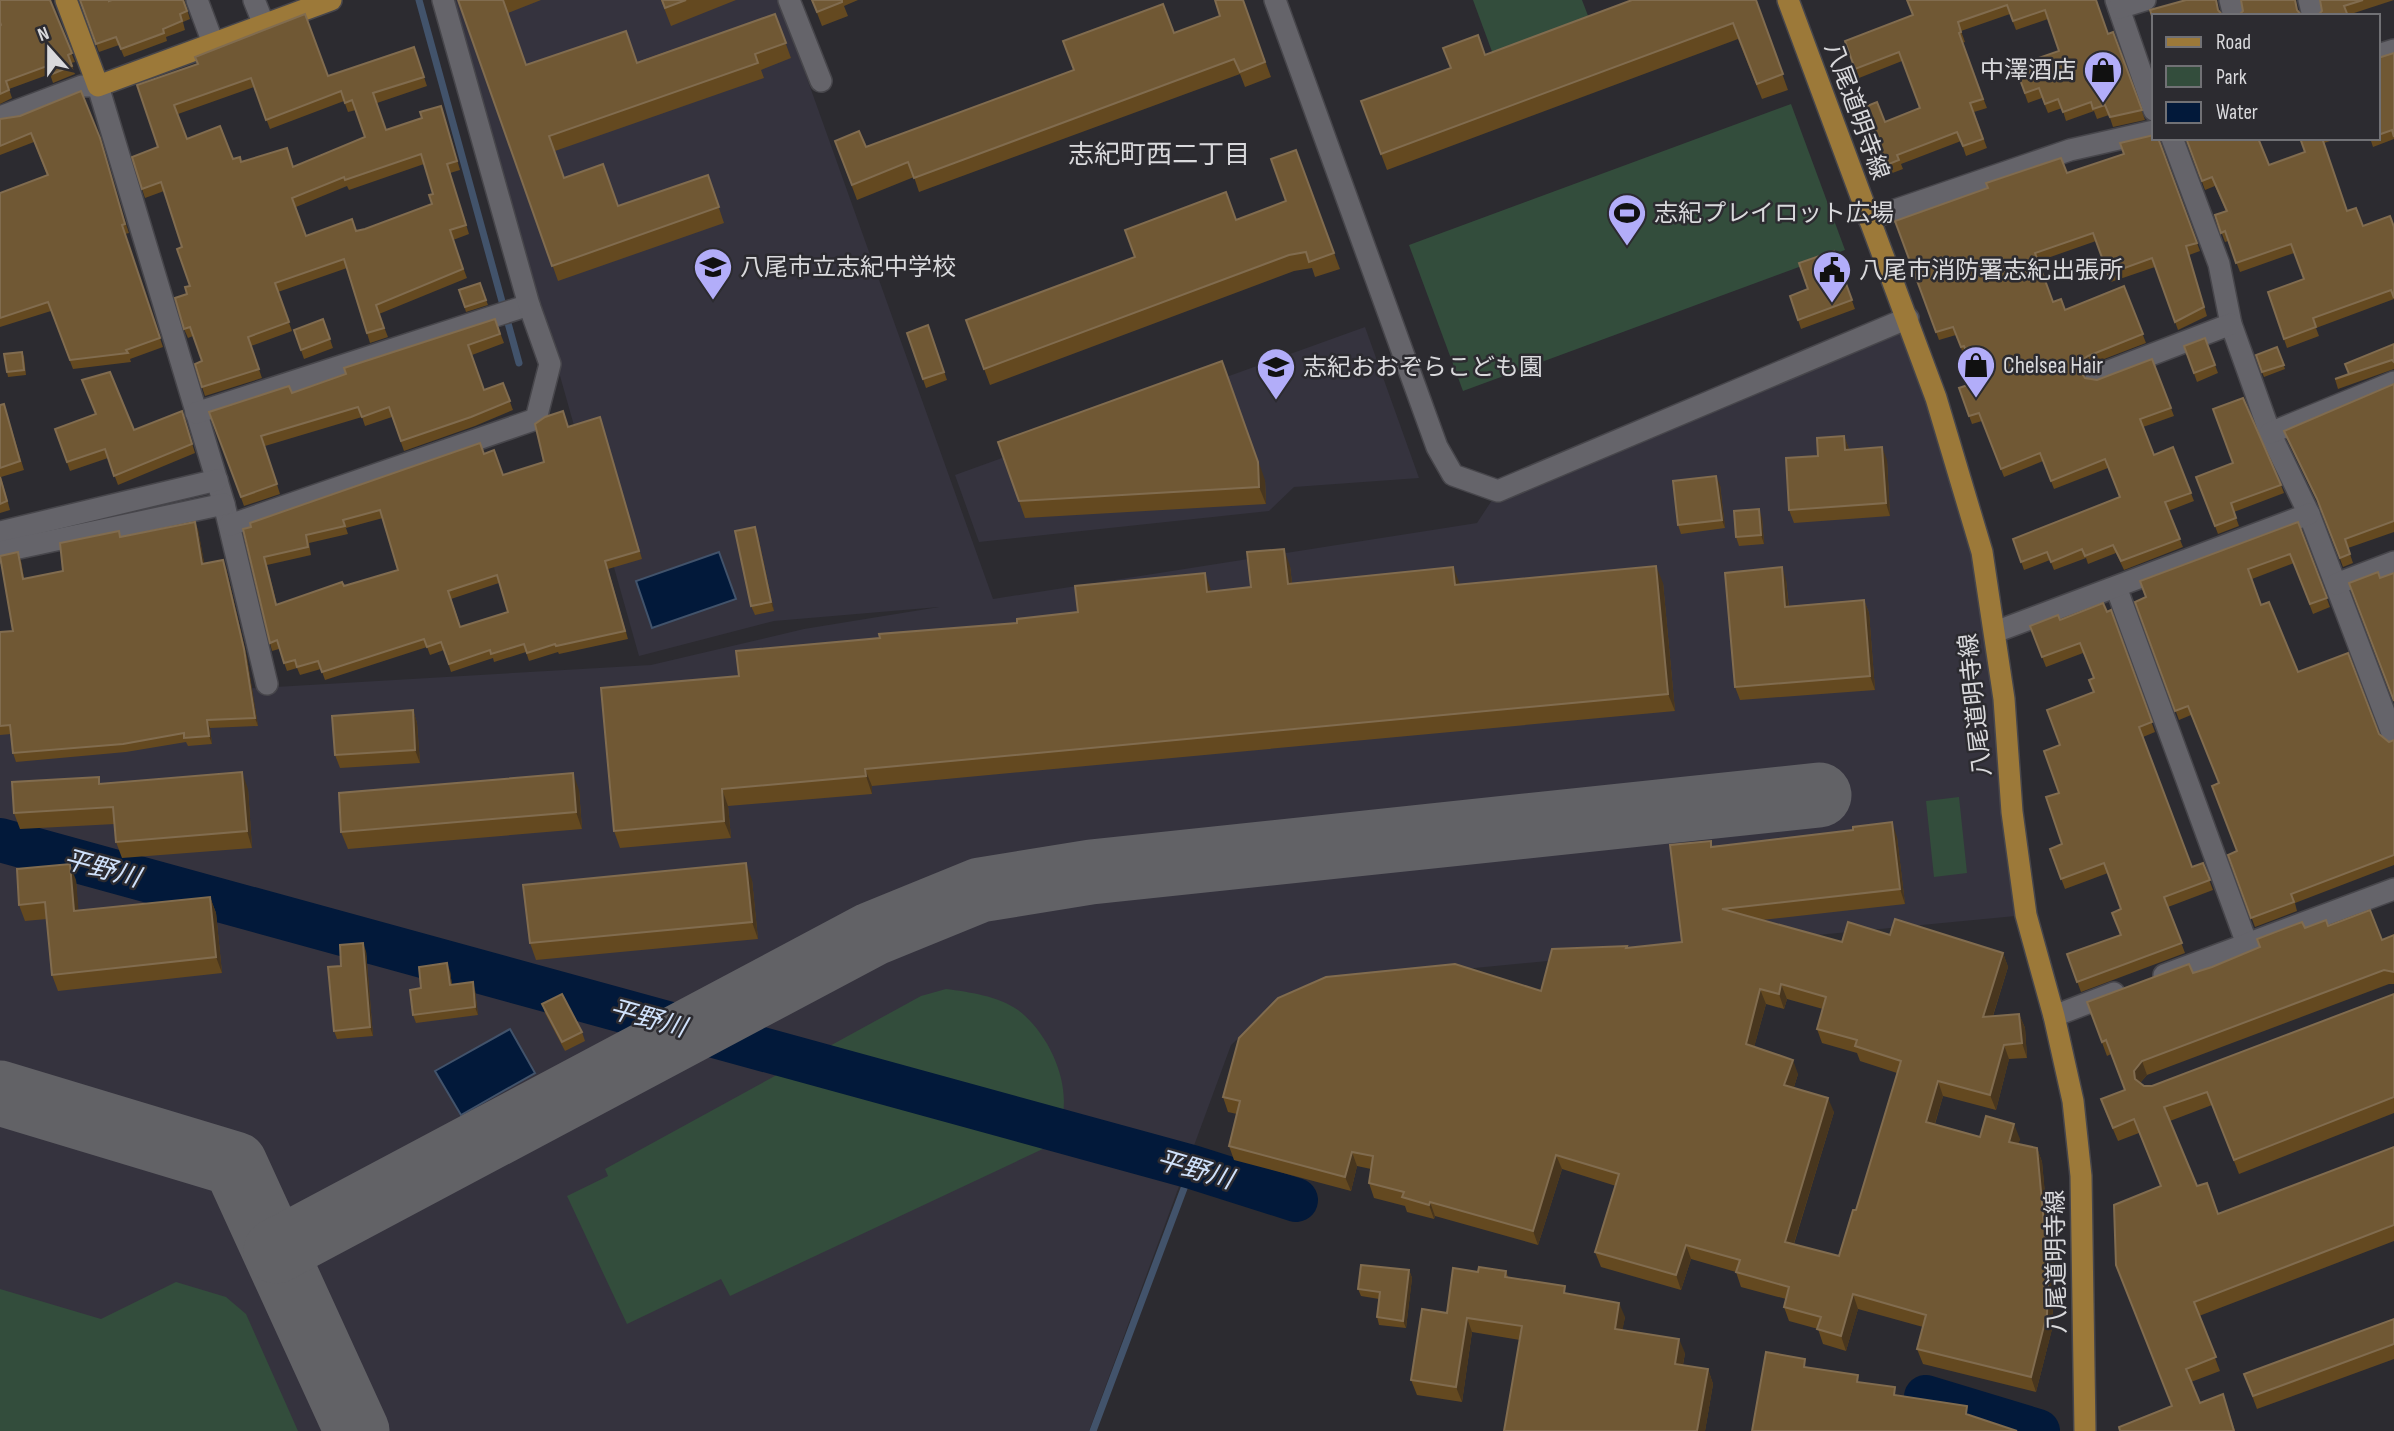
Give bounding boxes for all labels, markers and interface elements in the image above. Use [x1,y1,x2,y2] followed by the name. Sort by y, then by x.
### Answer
[14,14,84,84] north arrow
[2152,14,2380,140] legend
[35,22,52,47] text: N
[2216,30,2251,55] text: Road
[1818,39,1895,184] street label: 八尾道明寺線
[2082,49,2124,104] shop icon: 中澤酒店
[1980,56,2076,85] place label: 中澤酒店
[2216,65,2247,90] text: Park
[2216,100,2258,125] text: Water
[1068,140,1250,171] district label: 志紀町西二丁目
[1606,192,1648,247] sports icon: 志紀プレイロット広場
[1654,199,1894,228] place label: 志紀プレイロット広場
[692,246,734,301] school or university icon: 八尾市立志紀中学校
[1811,249,1853,304] public building icon: 八尾市消防署志紀出張所
[740,253,956,282] place label: 八尾市立志紀中学校
[1859,256,2123,285] place label: 八尾市消防署志紀出張所
[1955,344,1997,399] shop icon: Chelsea Hair
[1255,346,1297,401] school or university icon: 志紀おおぞらこども園
[2003,351,2103,380] place label: Chelsea Hair
[1303,353,1543,382] place label: 志紀おおぞらこども園
[1954,632,1997,778] street label: 八尾道明寺線
[60,844,146,895] water label: 平野川
[606,994,692,1045] water label: 平野川
[1153,1145,1239,1197] water label: 平野川
[2041,1190,2072,1334] street label: 八尾道明寺線

